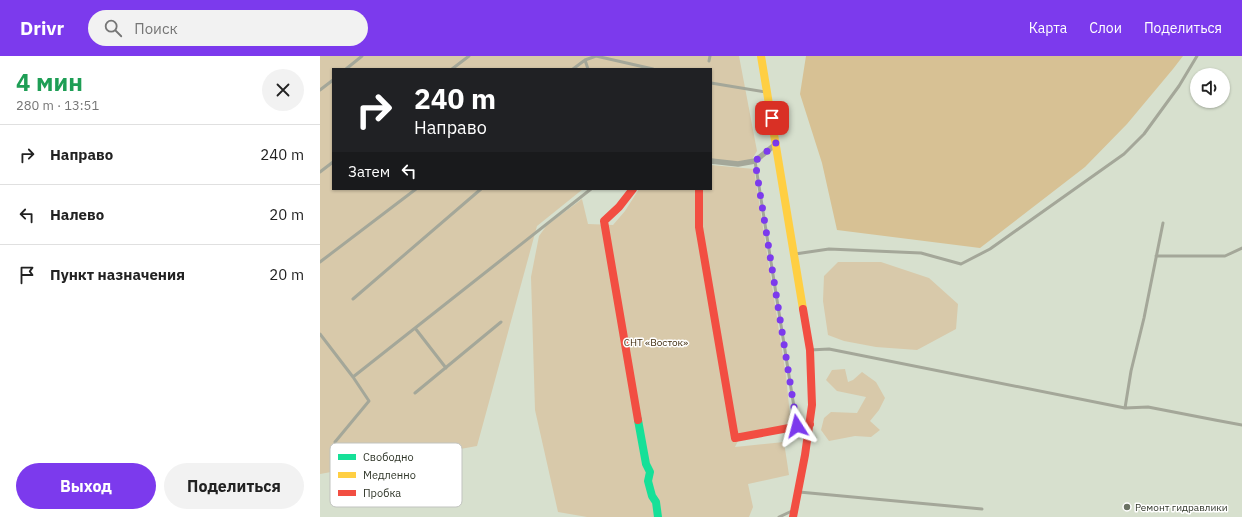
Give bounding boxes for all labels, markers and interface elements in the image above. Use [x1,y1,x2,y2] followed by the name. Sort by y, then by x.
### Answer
[88,10,368,46] search box
[20,16,64,40] text: Drivr
[102,17,124,39] icon: search
[134,19,178,38] text: Поиск
[1029,19,1067,37] text: Карта
[1089,19,1122,37] text: Слои
[1144,19,1222,37] text: Поделиться
[16,66,83,98] text: 4 мин
[1190,68,1230,108] map controls
[1190,68,1230,108] button: sound
[262,69,304,111] button: close
[414,80,496,117] text: 240 m
[348,84,400,136] icon: right
[16,97,99,114] text: 280 m · 13:51
[755,101,789,135] pin
[761,107,783,129] icon: arrive
[414,116,487,139] text: Направо
[16,144,38,166] icon: right
[50,145,113,164] text: Направо
[260,145,304,164] text: 240 m
[398,160,420,182] icon: left
[348,162,390,181] text: Затем
[16,204,38,226] icon: left
[50,205,104,224] text: Налево
[269,205,304,224] text: 20 m
[16,264,38,286] icon: arrive
[50,265,185,284] text: Пункт назначения
[269,265,304,284] text: 20 m
[624,336,688,349] park label: СНТ «Восток»
[776,405,818,447] position arrow
[330,443,462,507] legend
[363,450,414,464] text: Свободно
[16,463,156,509] button: Выход
[164,463,304,509] button: Поделиться
[363,468,416,482] text: Медленно
[363,486,401,500] text: Пробка
[1135,501,1228,514] place label: Ремонт гидравлики
[1122,502,1132,512] marker: Ремонт гидравлики

